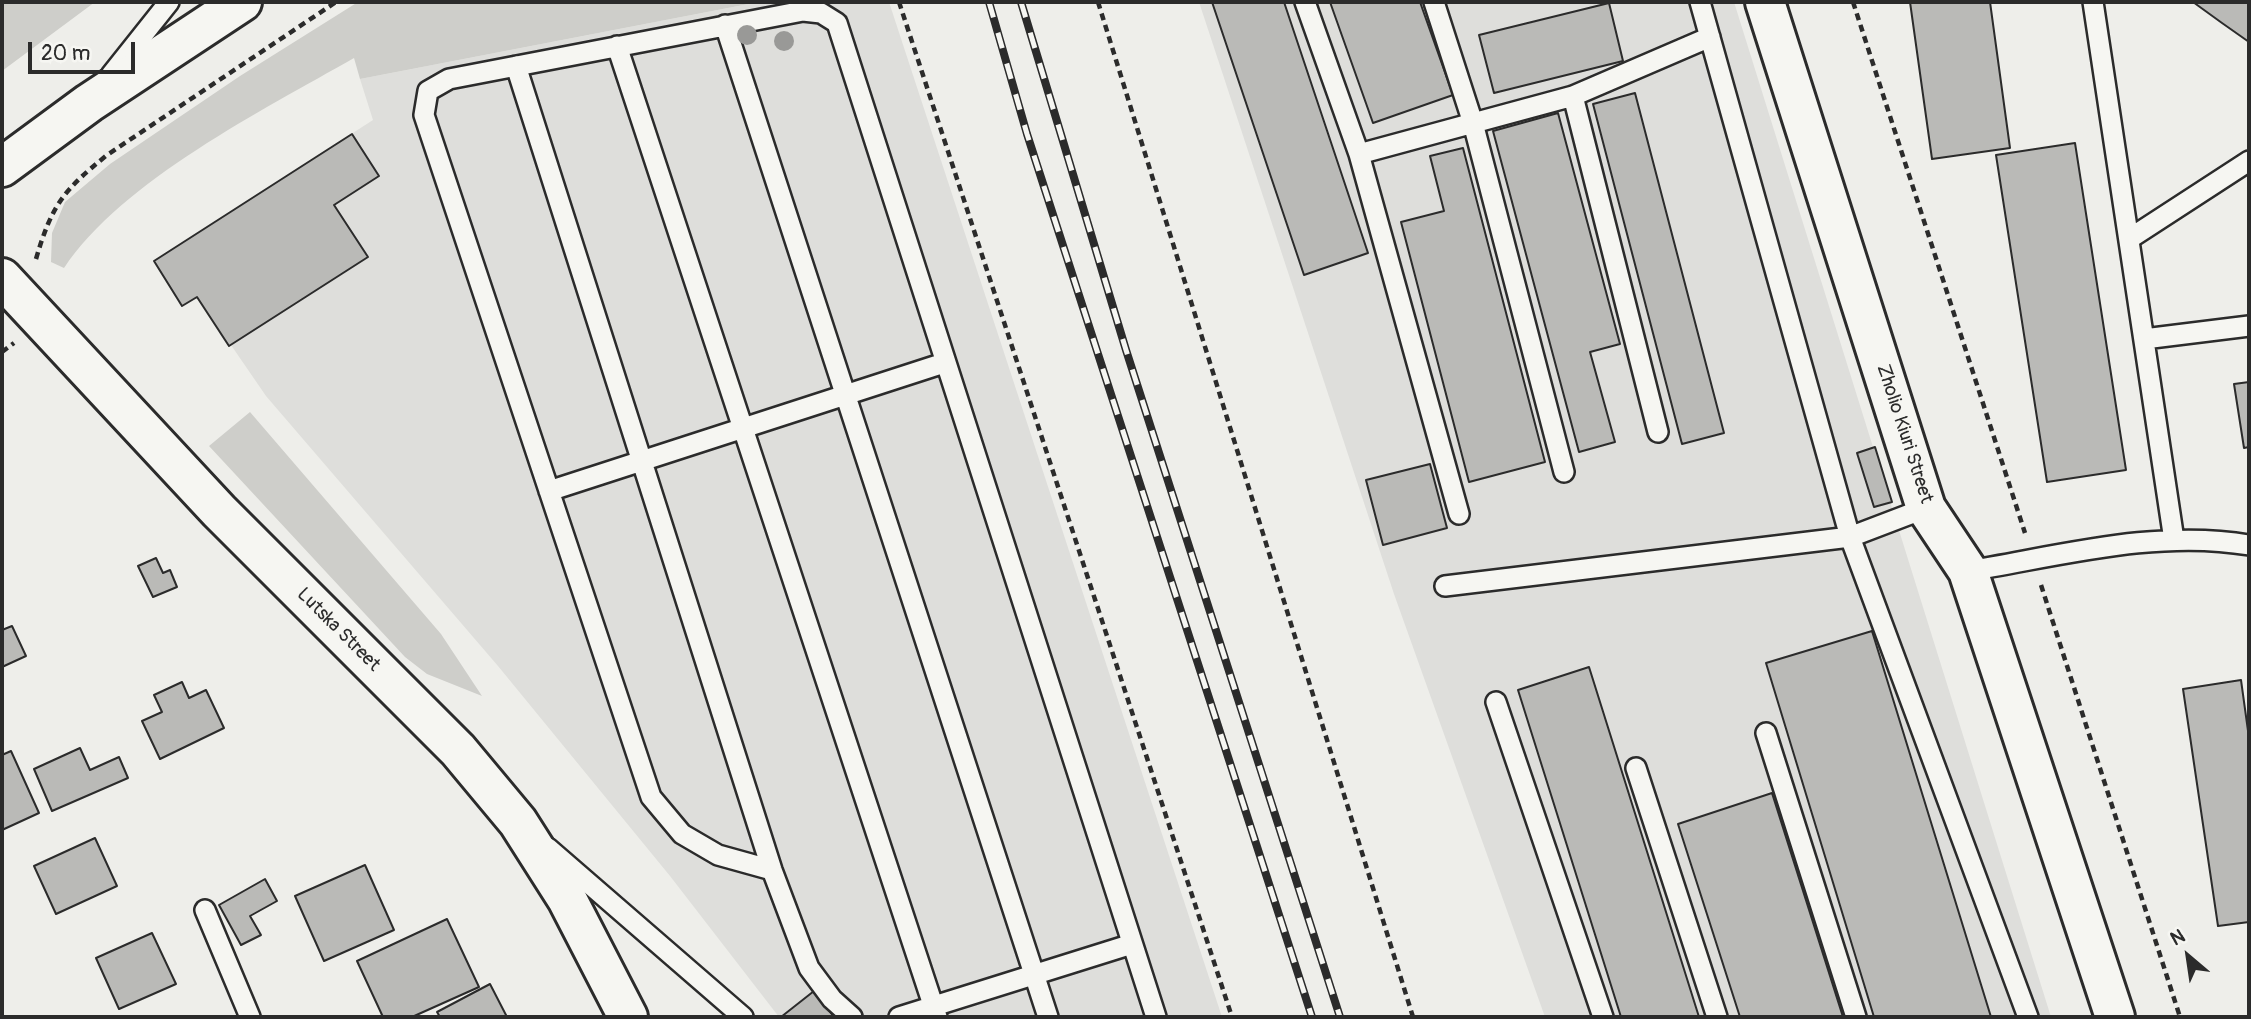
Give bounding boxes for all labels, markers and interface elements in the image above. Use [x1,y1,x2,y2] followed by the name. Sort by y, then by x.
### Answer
[32,28,138,72] scale bar
[41,40,90,67] text: 20 m
[1871,362,1937,506] street label: Zholio Kiuri Street
[291,583,385,677] street label: Lutska Street
[2153,921,2223,991] north arrow
[2166,924,2189,951] text: N

